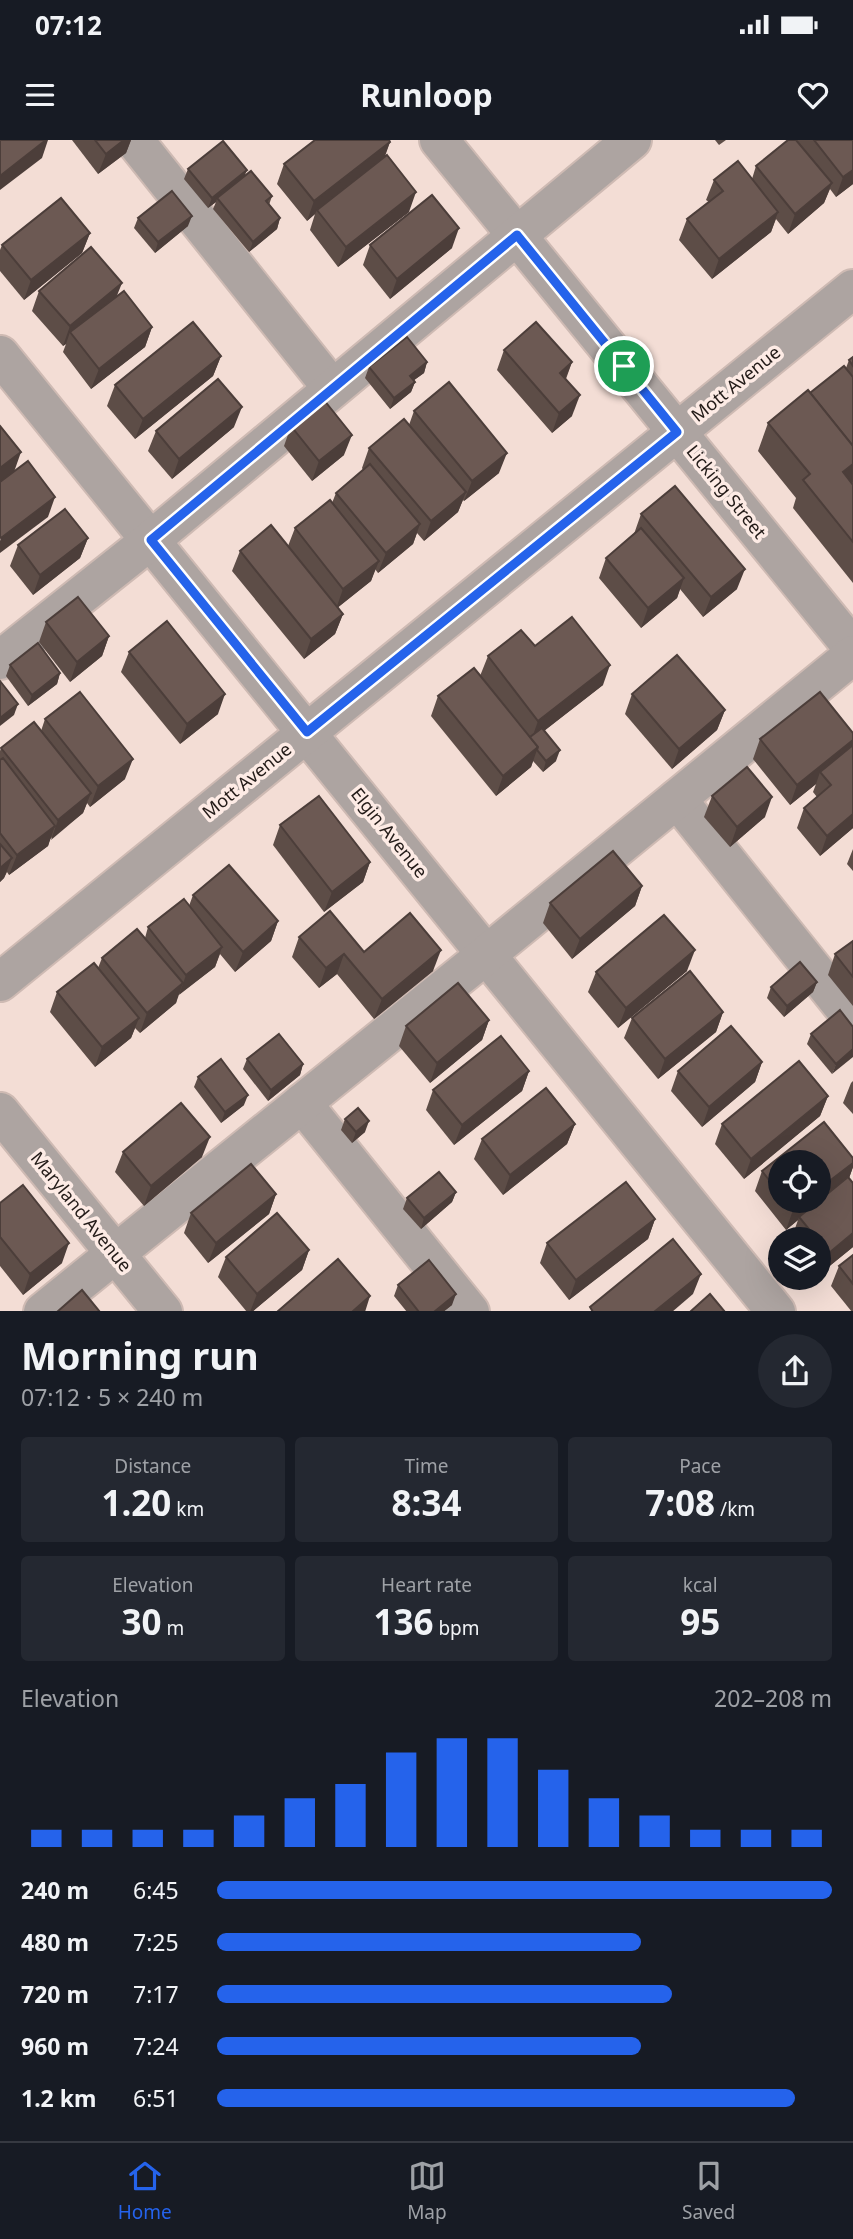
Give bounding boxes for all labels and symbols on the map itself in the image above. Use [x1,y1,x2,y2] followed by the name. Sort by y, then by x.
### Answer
[594,336,654,396] pin
[686,340,785,427] street label: Mott Avenue
[682,439,772,544] street label: Licking Street
[197,737,296,824] street label: Mott Avenue
[346,782,434,882] street label: Elgin Avenue
[26,1146,138,1276] street label: Maryland Avenue

